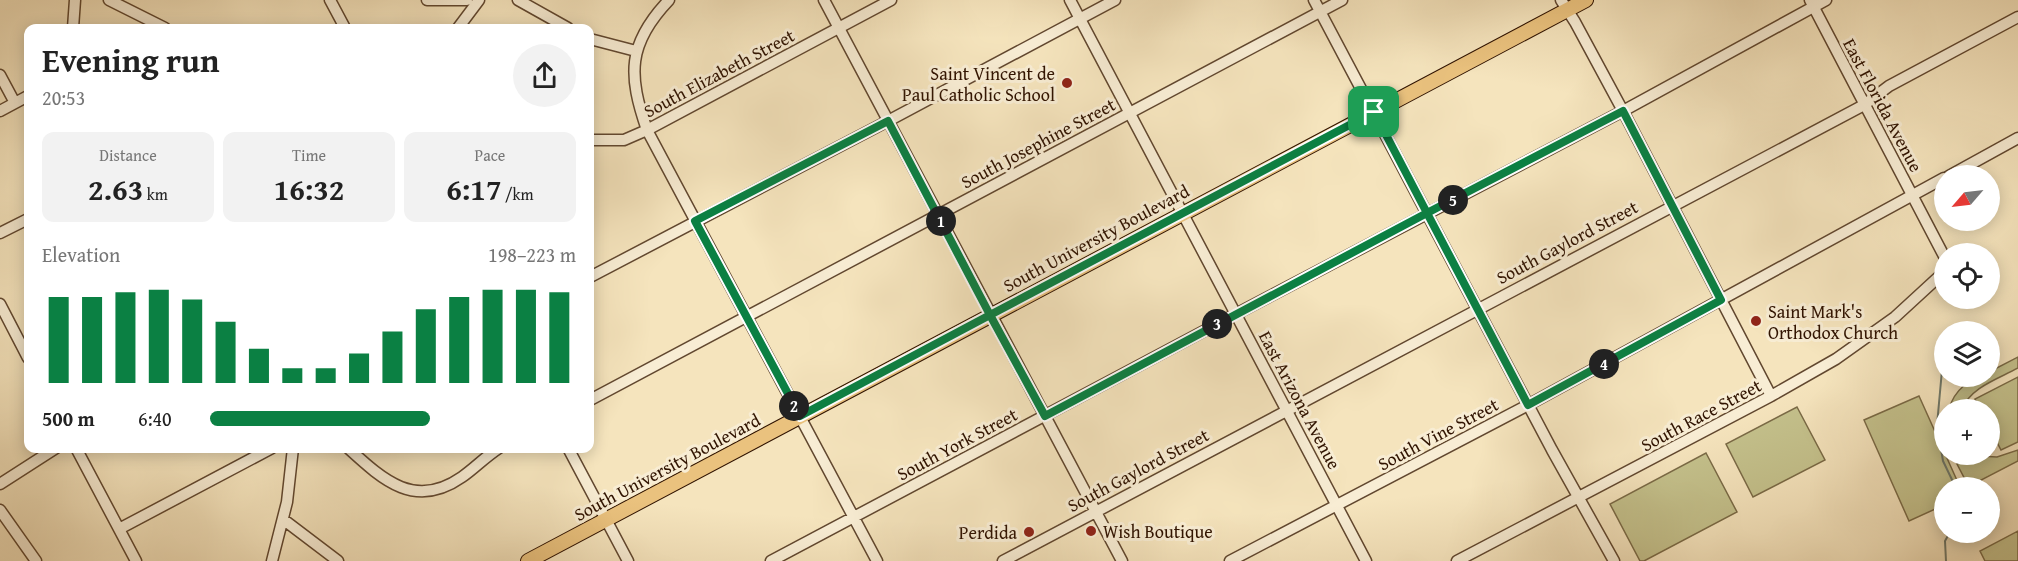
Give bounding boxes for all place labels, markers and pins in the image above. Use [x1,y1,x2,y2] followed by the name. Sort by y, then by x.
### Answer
[902,60,1055,108] place label: Saint Vincent de Paul Catholic School
[1060,76,1074,90] marker: Saint Vincent de Paul Catholic School
[1348,86,1399,137] pin
[1438,185,1468,215] pin: 5
[926,206,956,236] pin: 1
[1768,298,1898,346] place label: Saint Mark's Orthodox Church
[1202,309,1232,339] pin: 3
[1749,314,1763,328] marker: Saint Mark's Orthodox Church
[1589,349,1619,379] pin: 4
[779,391,809,421] pin: 2
[1103,518,1213,545] place label: Wish Boutique
[959,519,1017,546] place label: Perdida
[1084,524,1098,538] marker: Wish Boutique
[1022,525,1036,539] marker: Perdida

